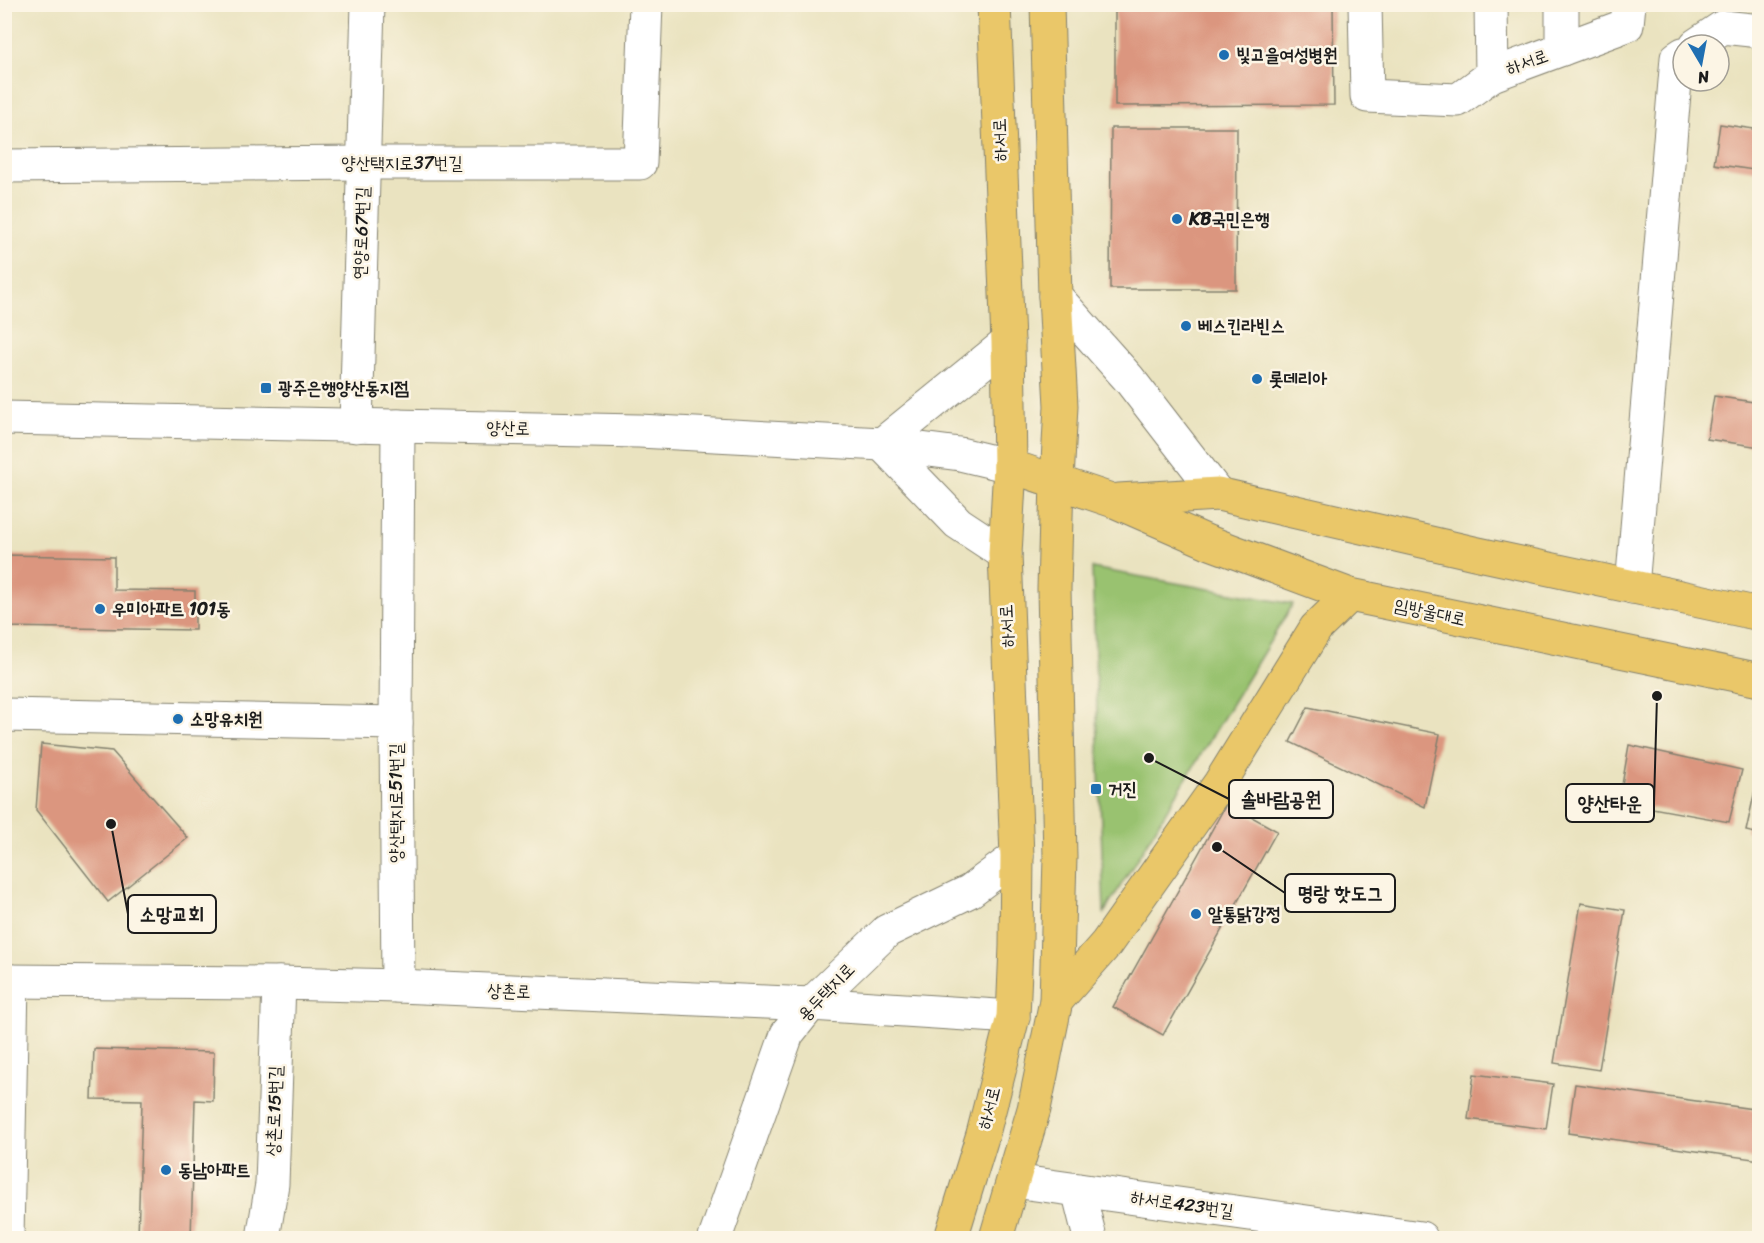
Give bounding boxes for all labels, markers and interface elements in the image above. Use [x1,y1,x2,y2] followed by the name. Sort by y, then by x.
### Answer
[1671,33,1731,93] north arrow
[1236,39,1337,71] place label: 빛고을여성병원
[1501,40,1553,84] street label: 하서로
[1217,48,1231,62] marker: 빛고을여성병원
[1695,62,1712,93] text: N
[983,118,1017,162] street label: 하서로
[341,147,463,179] street label: 양산택지로37번길
[343,185,379,280] street label: 연양로67번길
[1188,203,1269,235] place label: KB국민은행
[1170,212,1184,226] marker: KB국민은행
[1198,310,1285,342] place label: 베스킨라빈스
[1179,319,1193,333] marker: 베스킨라빈스
[1269,363,1327,395] place label: 롯데리아
[278,372,409,404] place label: 광주은행양산동지점
[1250,372,1264,386] marker: 롯데리아
[259,381,273,395] marker: 광주은행양산동지점
[486,412,530,444] street label: 양산로
[1391,589,1469,635] street label: 임방울대로
[112,593,230,625] place label: 우미아파트 101동
[93,602,107,616] marker: 우미아파트 101동
[990,603,1024,649] street label: 하서로
[190,703,262,735] place label: 소망유치원
[171,712,185,726] marker: 소망유치원
[380,742,412,863] street label: 양산택지로51번길
[1108,773,1137,805] place label: 거진
[1229,780,1333,818] callout: 솔바람공원
[1089,782,1103,796] marker: 거진
[1241,782,1321,817] text: 솔바람공원
[1566,784,1654,822] callout: 양산타운
[1578,786,1642,821] text: 양산타운
[1285,874,1395,912] callout: 명랑 핫도그
[1297,876,1383,911] text: 명랑 핫도그
[128,895,216,933] callout: 소망교회
[140,897,204,932] text: 소망교회
[1208,898,1280,930] place label: 알통닭강정
[1189,907,1203,921] marker: 알통닭강정
[789,955,863,1029] street label: 용두택지로
[487,974,531,1008] street label: 상촌로
[256,1064,292,1157] street label: 상촌로15번길
[968,1083,1010,1133] street label: 하서로
[178,1154,250,1186] place label: 동남아파트
[159,1163,173,1177] marker: 동남아파트
[1128,1181,1236,1227] street label: 하서로423번길

